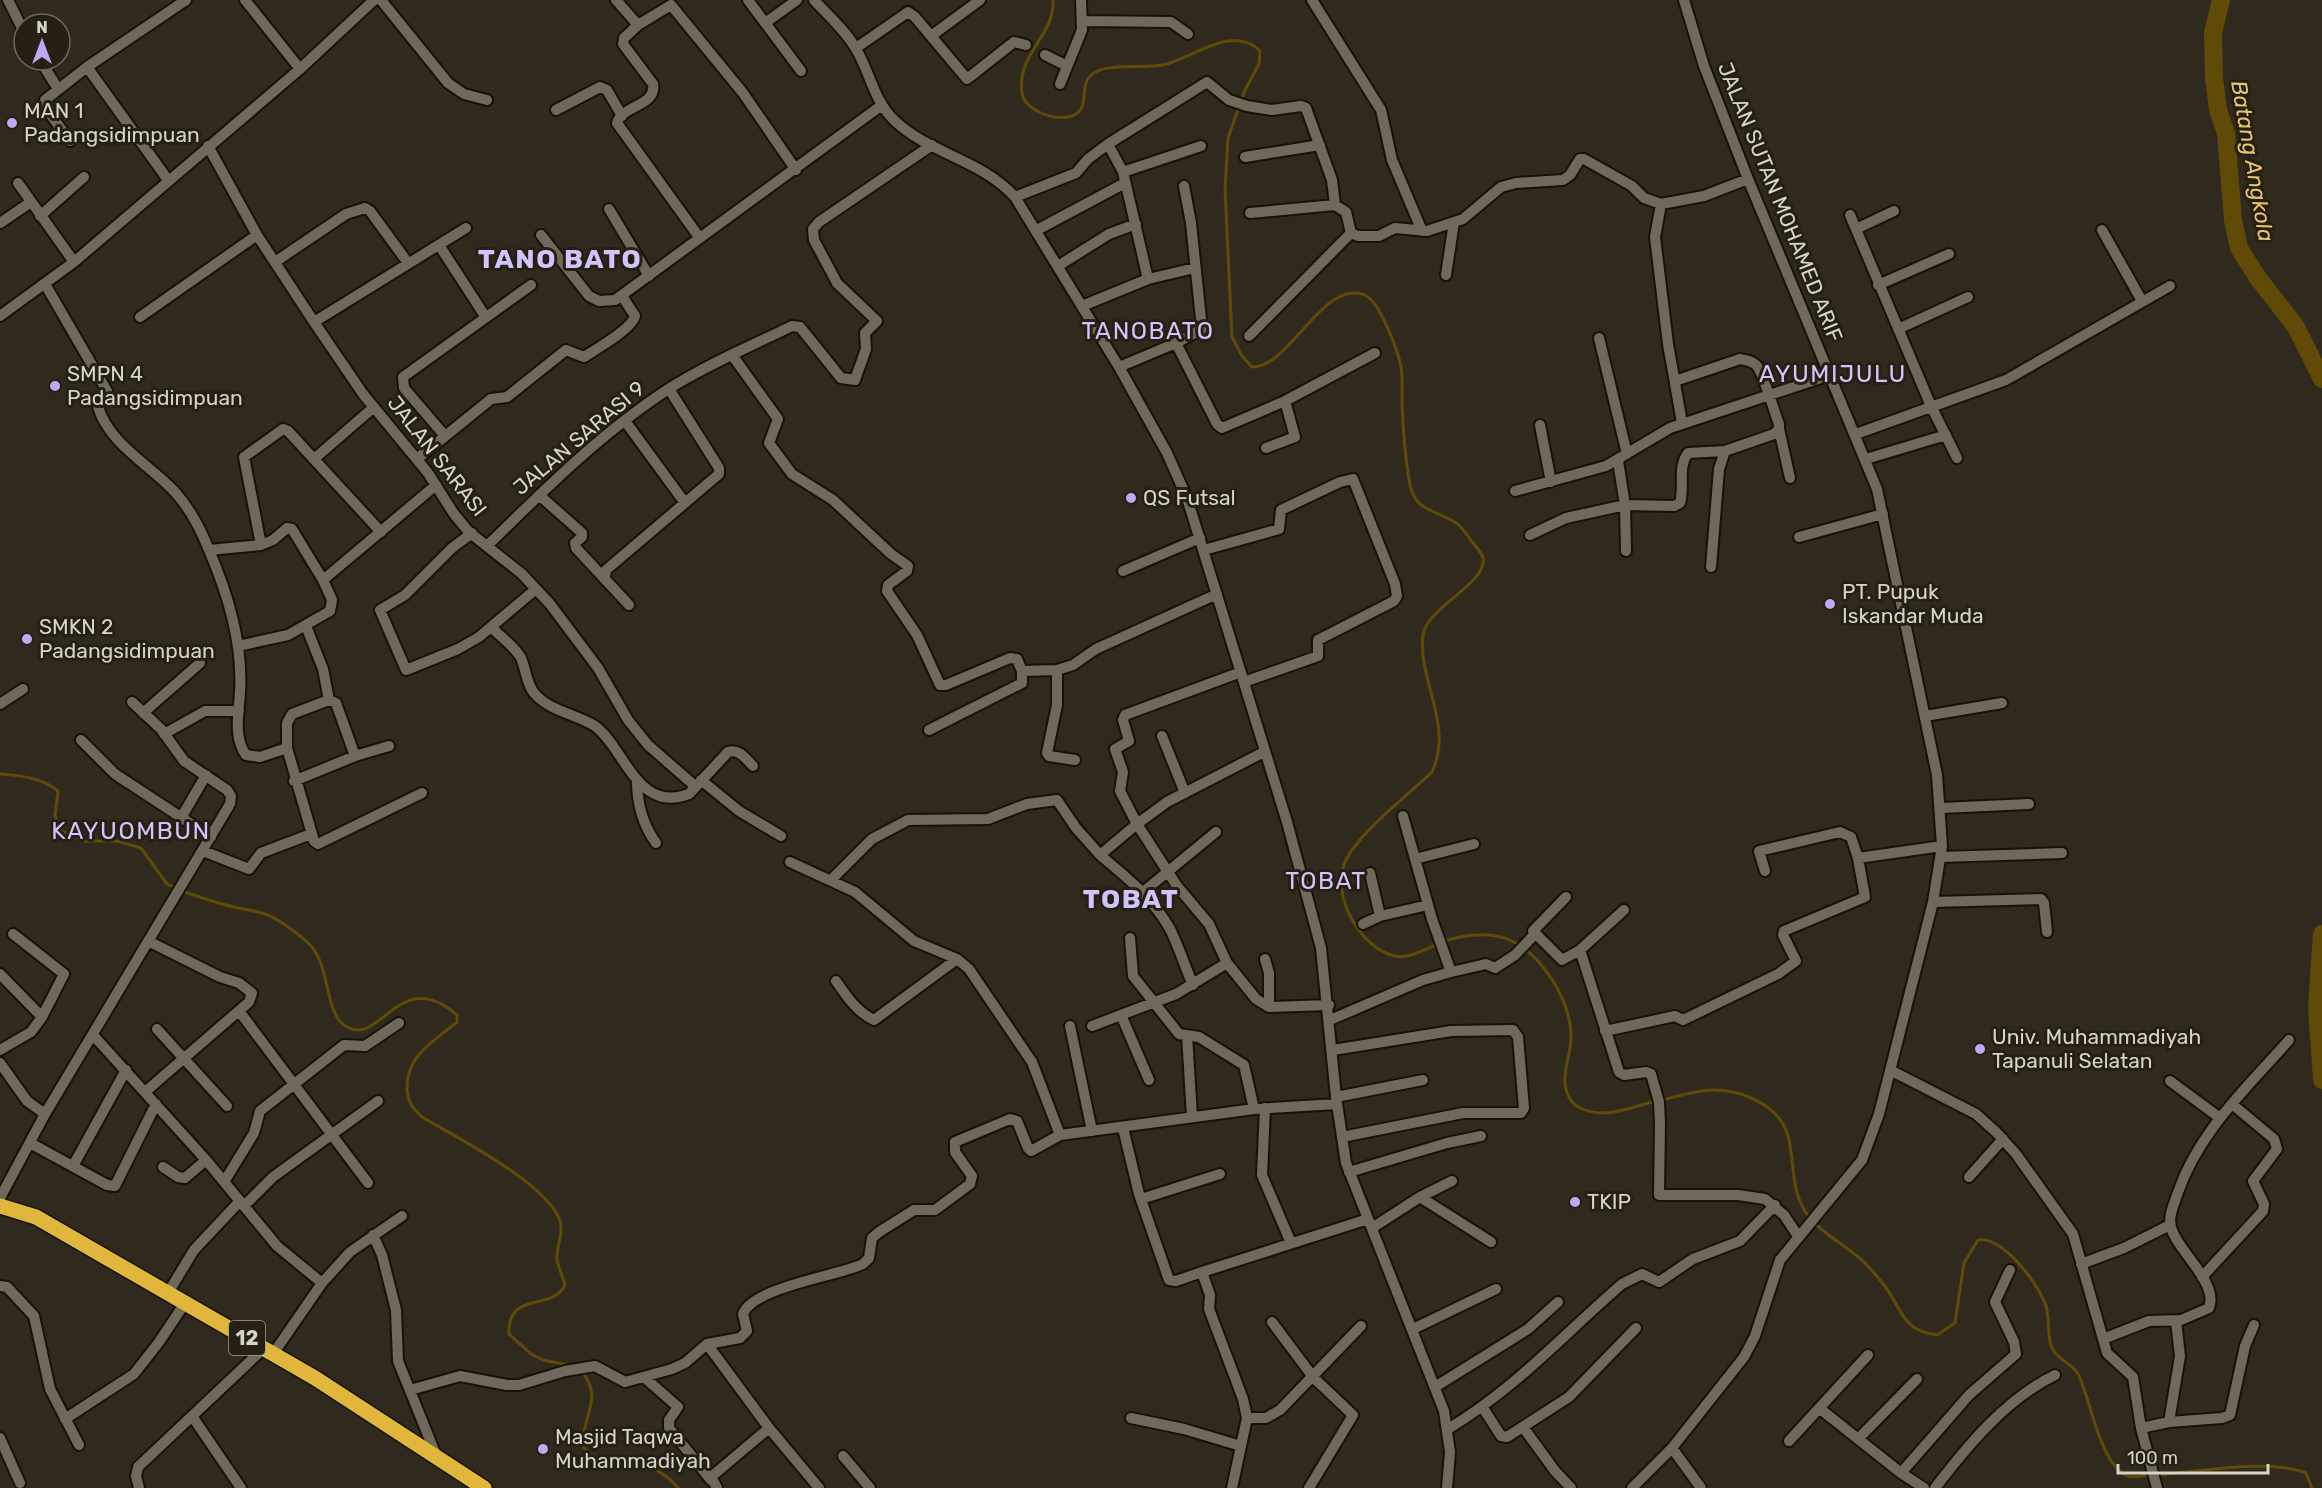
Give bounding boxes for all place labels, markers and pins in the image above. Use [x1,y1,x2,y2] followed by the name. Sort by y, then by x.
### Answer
[24,98,200,147] place label: MAN 1 Padangsidimpuan
[5,116,19,130] marker: MAN 1 Padangsidimpuan
[67,361,243,410] place label: SMPN 4 Padangsidimpuan
[48,379,62,393] marker: SMPN 4 Padangsidimpuan
[1143,485,1236,510] place label: QS Futsal
[1124,491,1138,505] marker: QS Futsal
[1842,579,1984,628] place label: PT. Pupuk Iskandar Muda
[1823,597,1837,611] marker: PT. Pupuk Iskandar Muda
[39,614,215,663] place label: SMKN 2 Padangsidimpuan
[20,632,34,646] marker: SMKN 2 Padangsidimpuan
[1992,1024,2201,1073] place label: Univ. Muhammadiyah Tapanuli Selatan
[1973,1042,1987,1056] marker: Univ. Muhammadiyah Tapanuli Selatan
[1587,1189,1631,1214] place label: TKIP
[1568,1195,1582,1209] marker: TKIP
[555,1424,711,1473] place label: Masjid Taqwa Muhammadiyah
[536,1442,550,1456] marker: Masjid Taqwa Muhammadiyah

